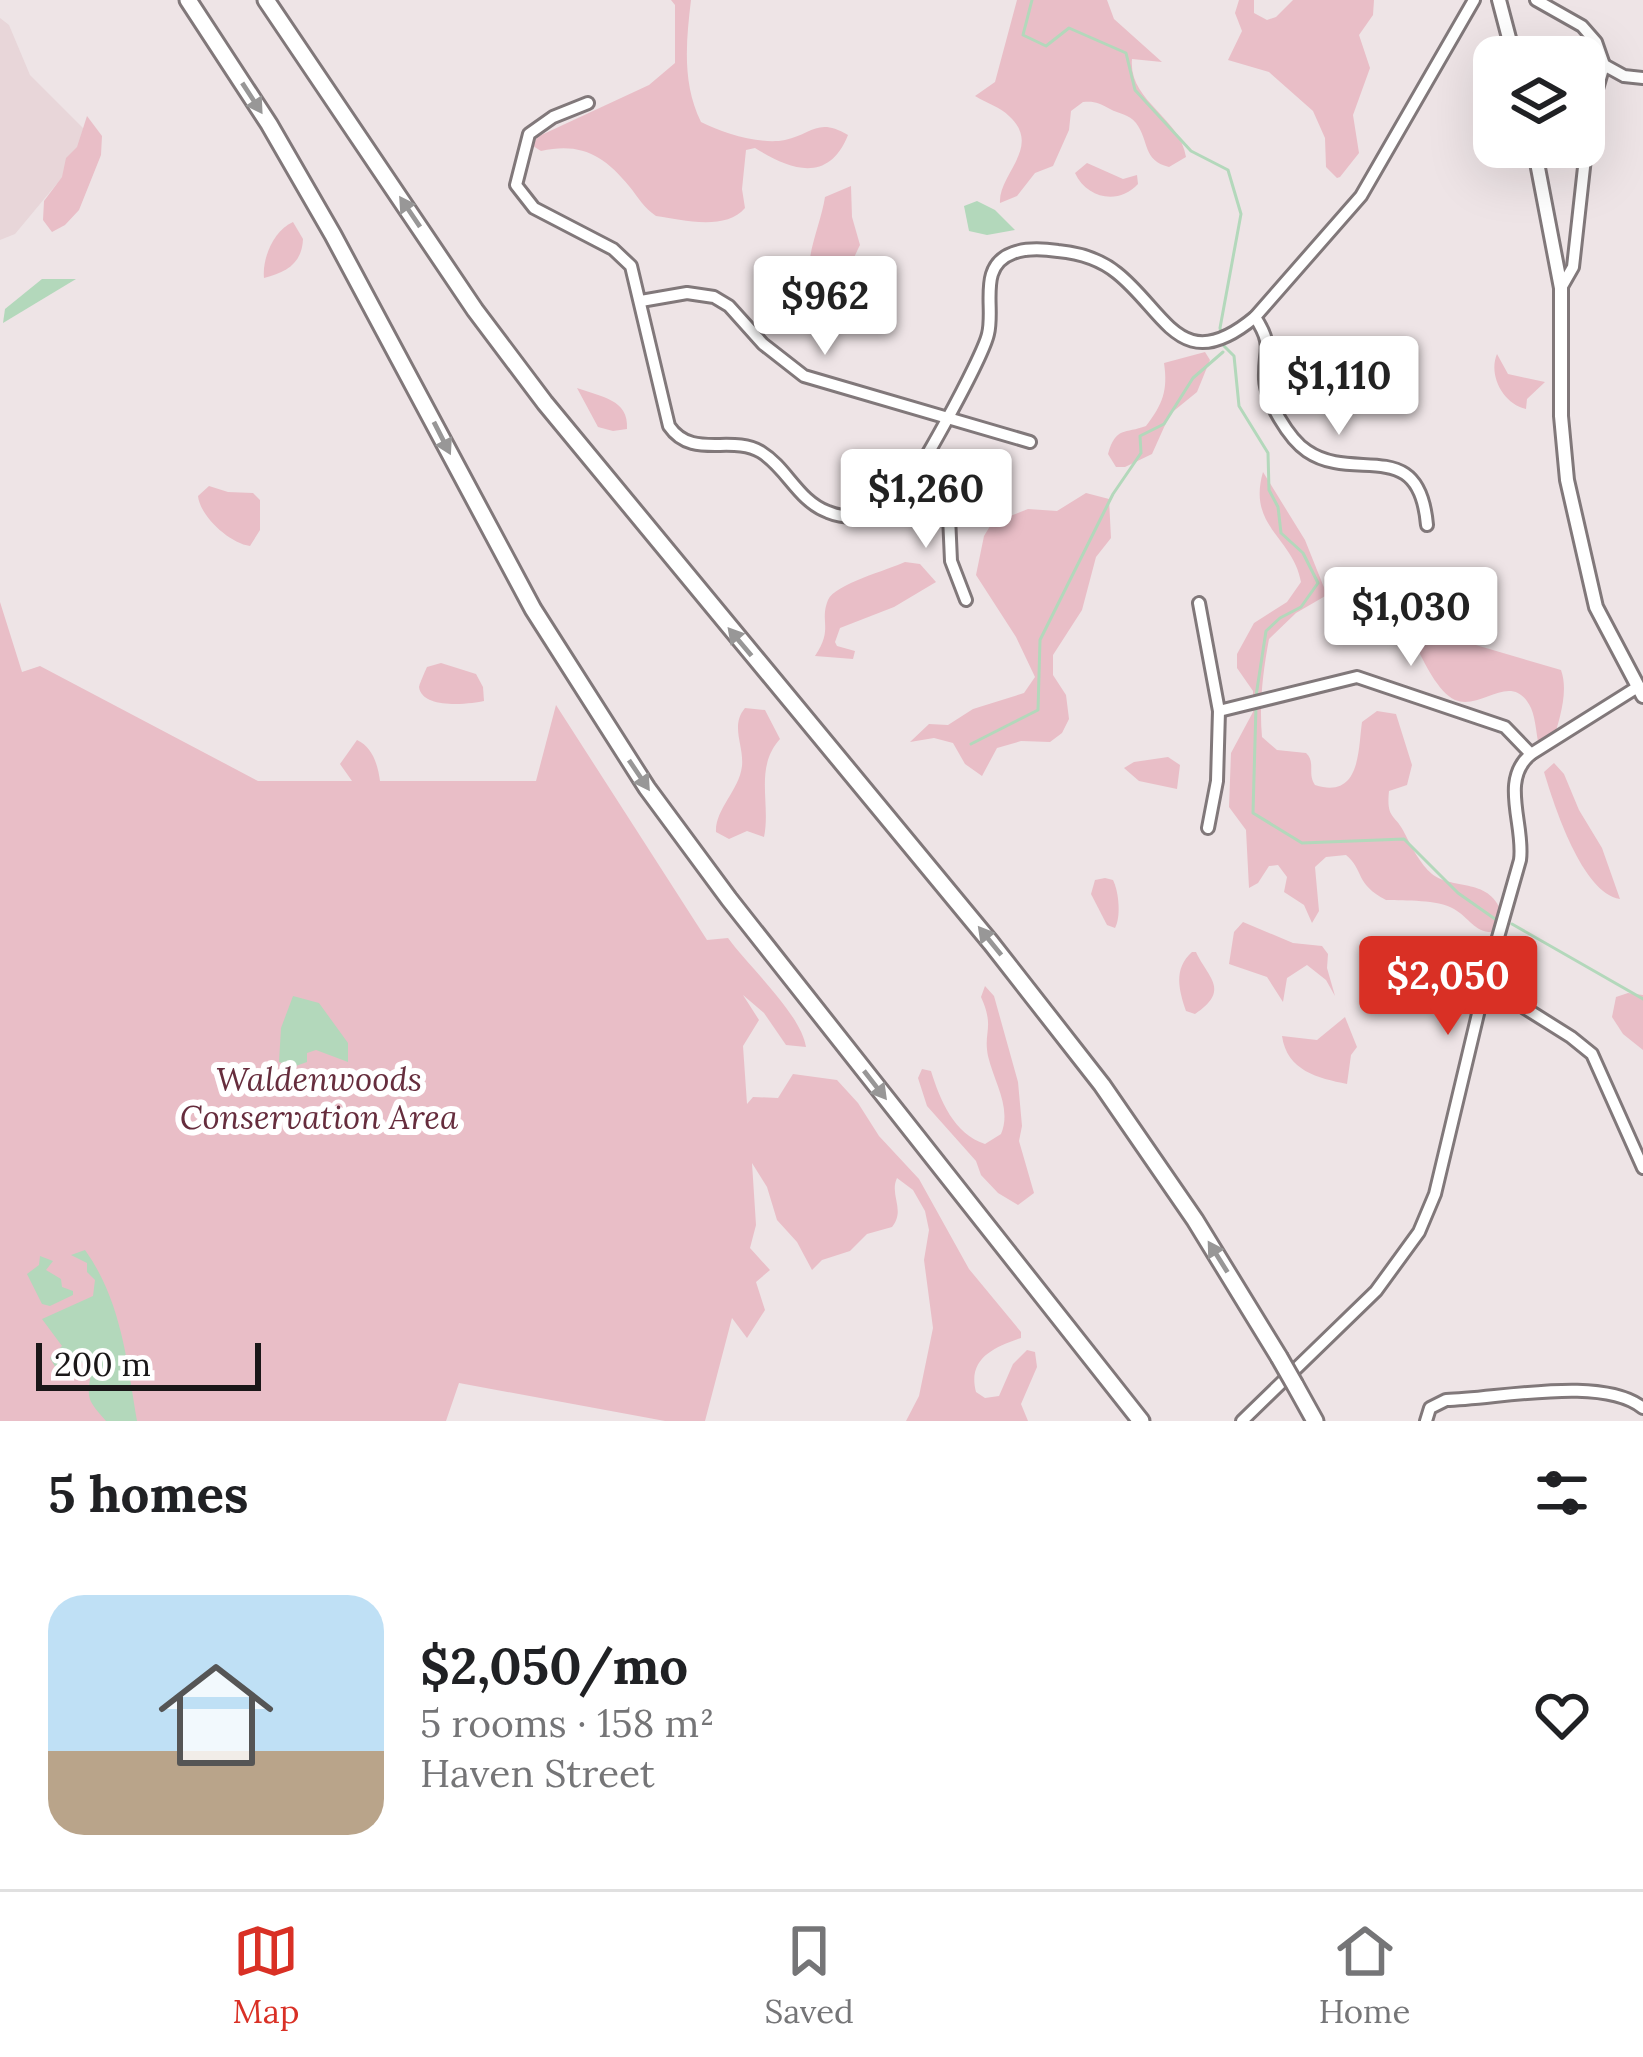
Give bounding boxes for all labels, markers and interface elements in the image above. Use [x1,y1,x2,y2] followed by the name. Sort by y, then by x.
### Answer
[1473,36,1605,168] map controls
[1473,36,1605,168] button: layers
[240,81,262,114] one-way arrow
[399,196,422,229] one-way arrow
[754,256,896,358] pin: $962
[781,270,869,320] text: $962
[1241,336,1437,438] pin: $1,110
[1287,350,1392,400] text: $1,110
[431,421,452,456] one-way arrow
[828,449,1024,551] pin: $1,260
[868,463,984,513] text: $1,260
[1313,567,1509,669] pin: $1,030
[1351,581,1471,631] text: $1,030
[727,627,753,657] one-way arrow
[627,758,649,791] one-way arrow
[978,926,1003,957] one-way arrow
[1350,936,1546,1038] pin: $2,050
[1386,950,1510,1000] text: $2,050
[180,1058,459,1138] park label: Waldenwoods Conservation Area
[862,1069,887,1100] one-way arrow
[1208,1241,1230,1274] one-way arrow
[36,1337,261,1390] scale bar
[54,1343,151,1385] text: 200 m
[1529,1460,1595,1526] icon: filters
[48,1461,249,1526] text: 5 homes
[420,1633,688,1698] text: $2,050/mo
[144,1643,288,1787] icon: home
[1529,1682,1595,1748] icon: heart
[420,1698,714,1748] text: 5 rooms · 158 m²
[420,1748,655,1798] text: Haven Street
[232,1918,300,2032] tab: Map
[764,1918,854,2032] tab: Saved
[1319,1918,1410,2032] tab: Home

